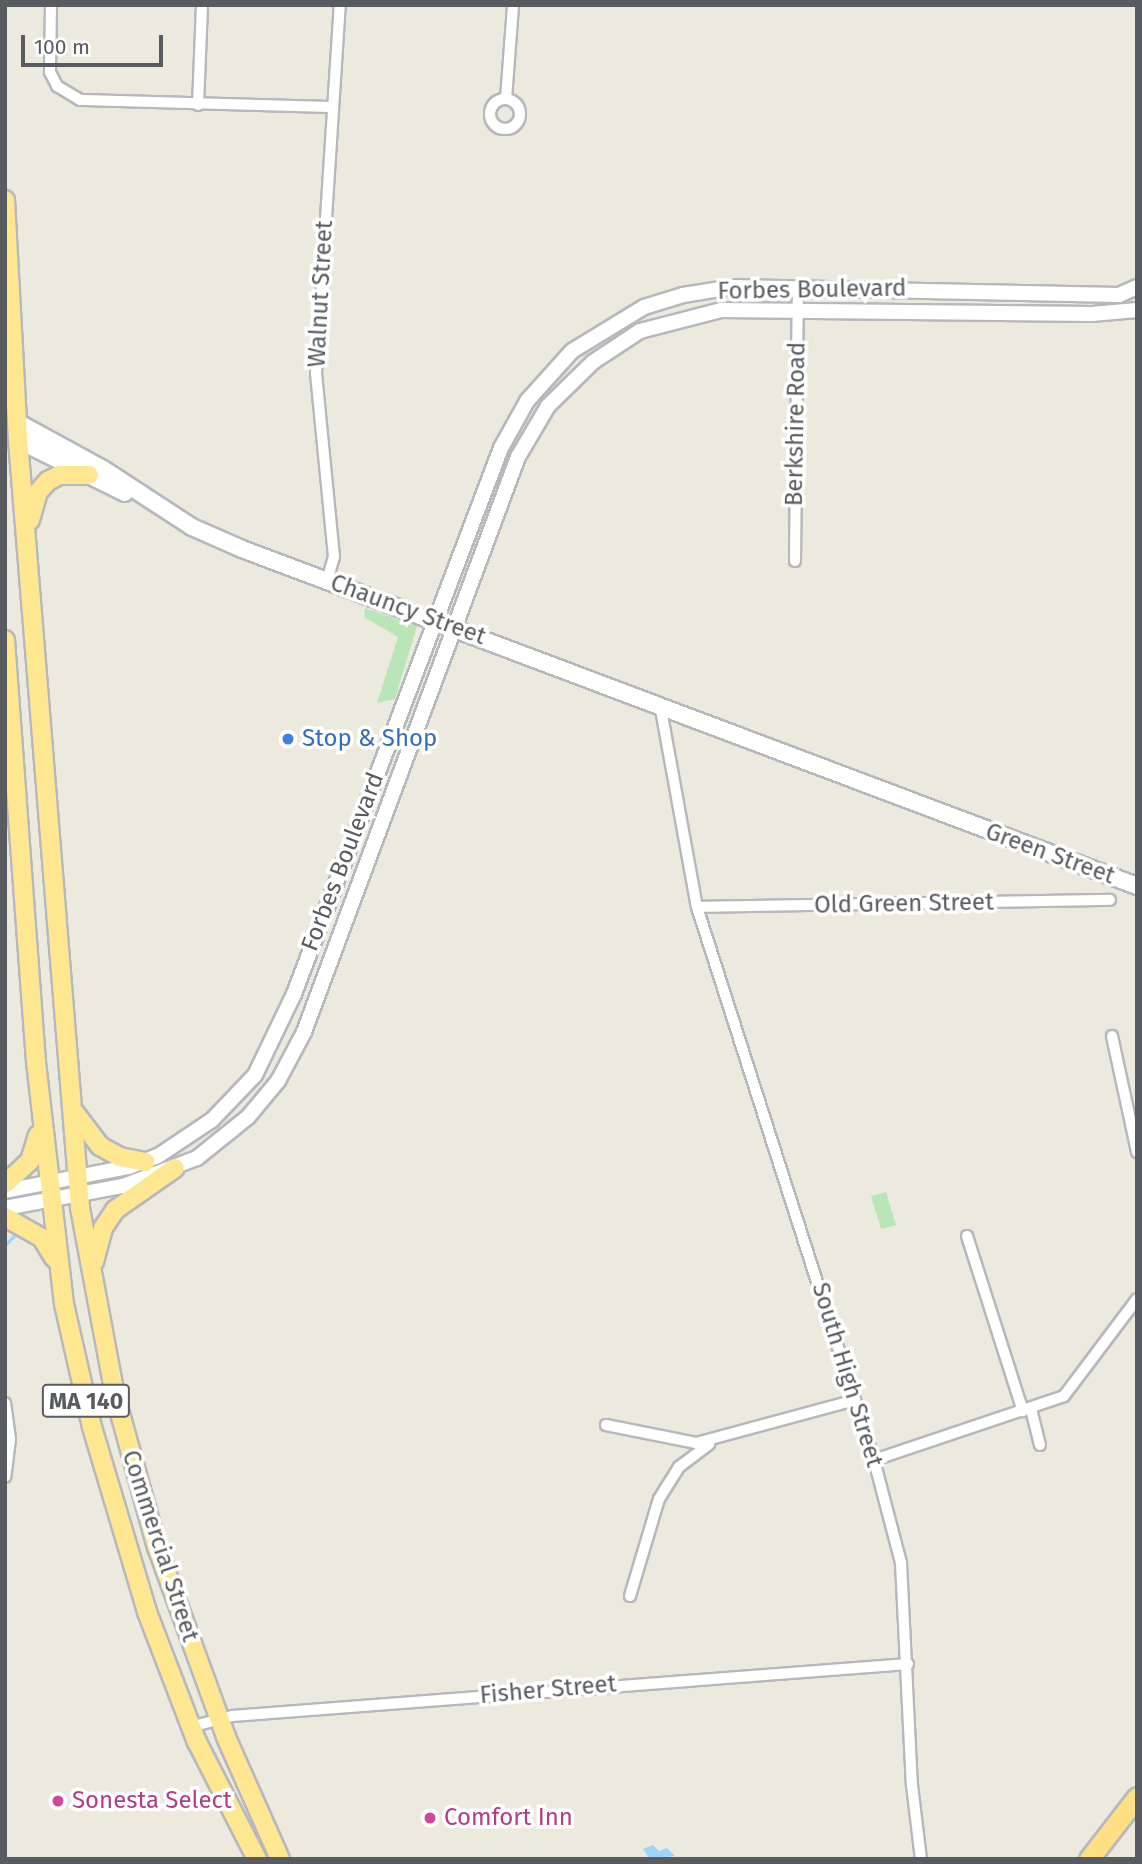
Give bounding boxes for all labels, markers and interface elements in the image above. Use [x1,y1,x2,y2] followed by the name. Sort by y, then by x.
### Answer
[24,21,166,65] scale bar
[34,34,90,60] text: 100 m
[303,220,339,368] street label: Walnut Street
[717,274,907,306] street label: Forbes Boulevard
[780,342,812,506] street label: Berkshire Road
[326,569,490,651] street label: Chauncy Street
[302,725,437,753] place label: Stop & Shop
[280,731,296,747] marker: Stop & Shop
[296,769,390,955] street label: Forbes Boulevard
[981,817,1119,891] street label: Green Street
[814,888,994,920] street label: Old Green Street
[805,1279,889,1471] street label: South High Street
[41,1382,132,1420] road number: MA 140
[116,1447,204,1645] street label: Commercial Street
[479,1670,617,1710] street label: Fisher Street
[72,1787,232,1815] place label: Sonesta Select
[50,1793,66,1809] marker: Sonesta Select
[444,1804,573,1832] place label: Comfort Inn
[422,1810,438,1826] marker: Comfort Inn

